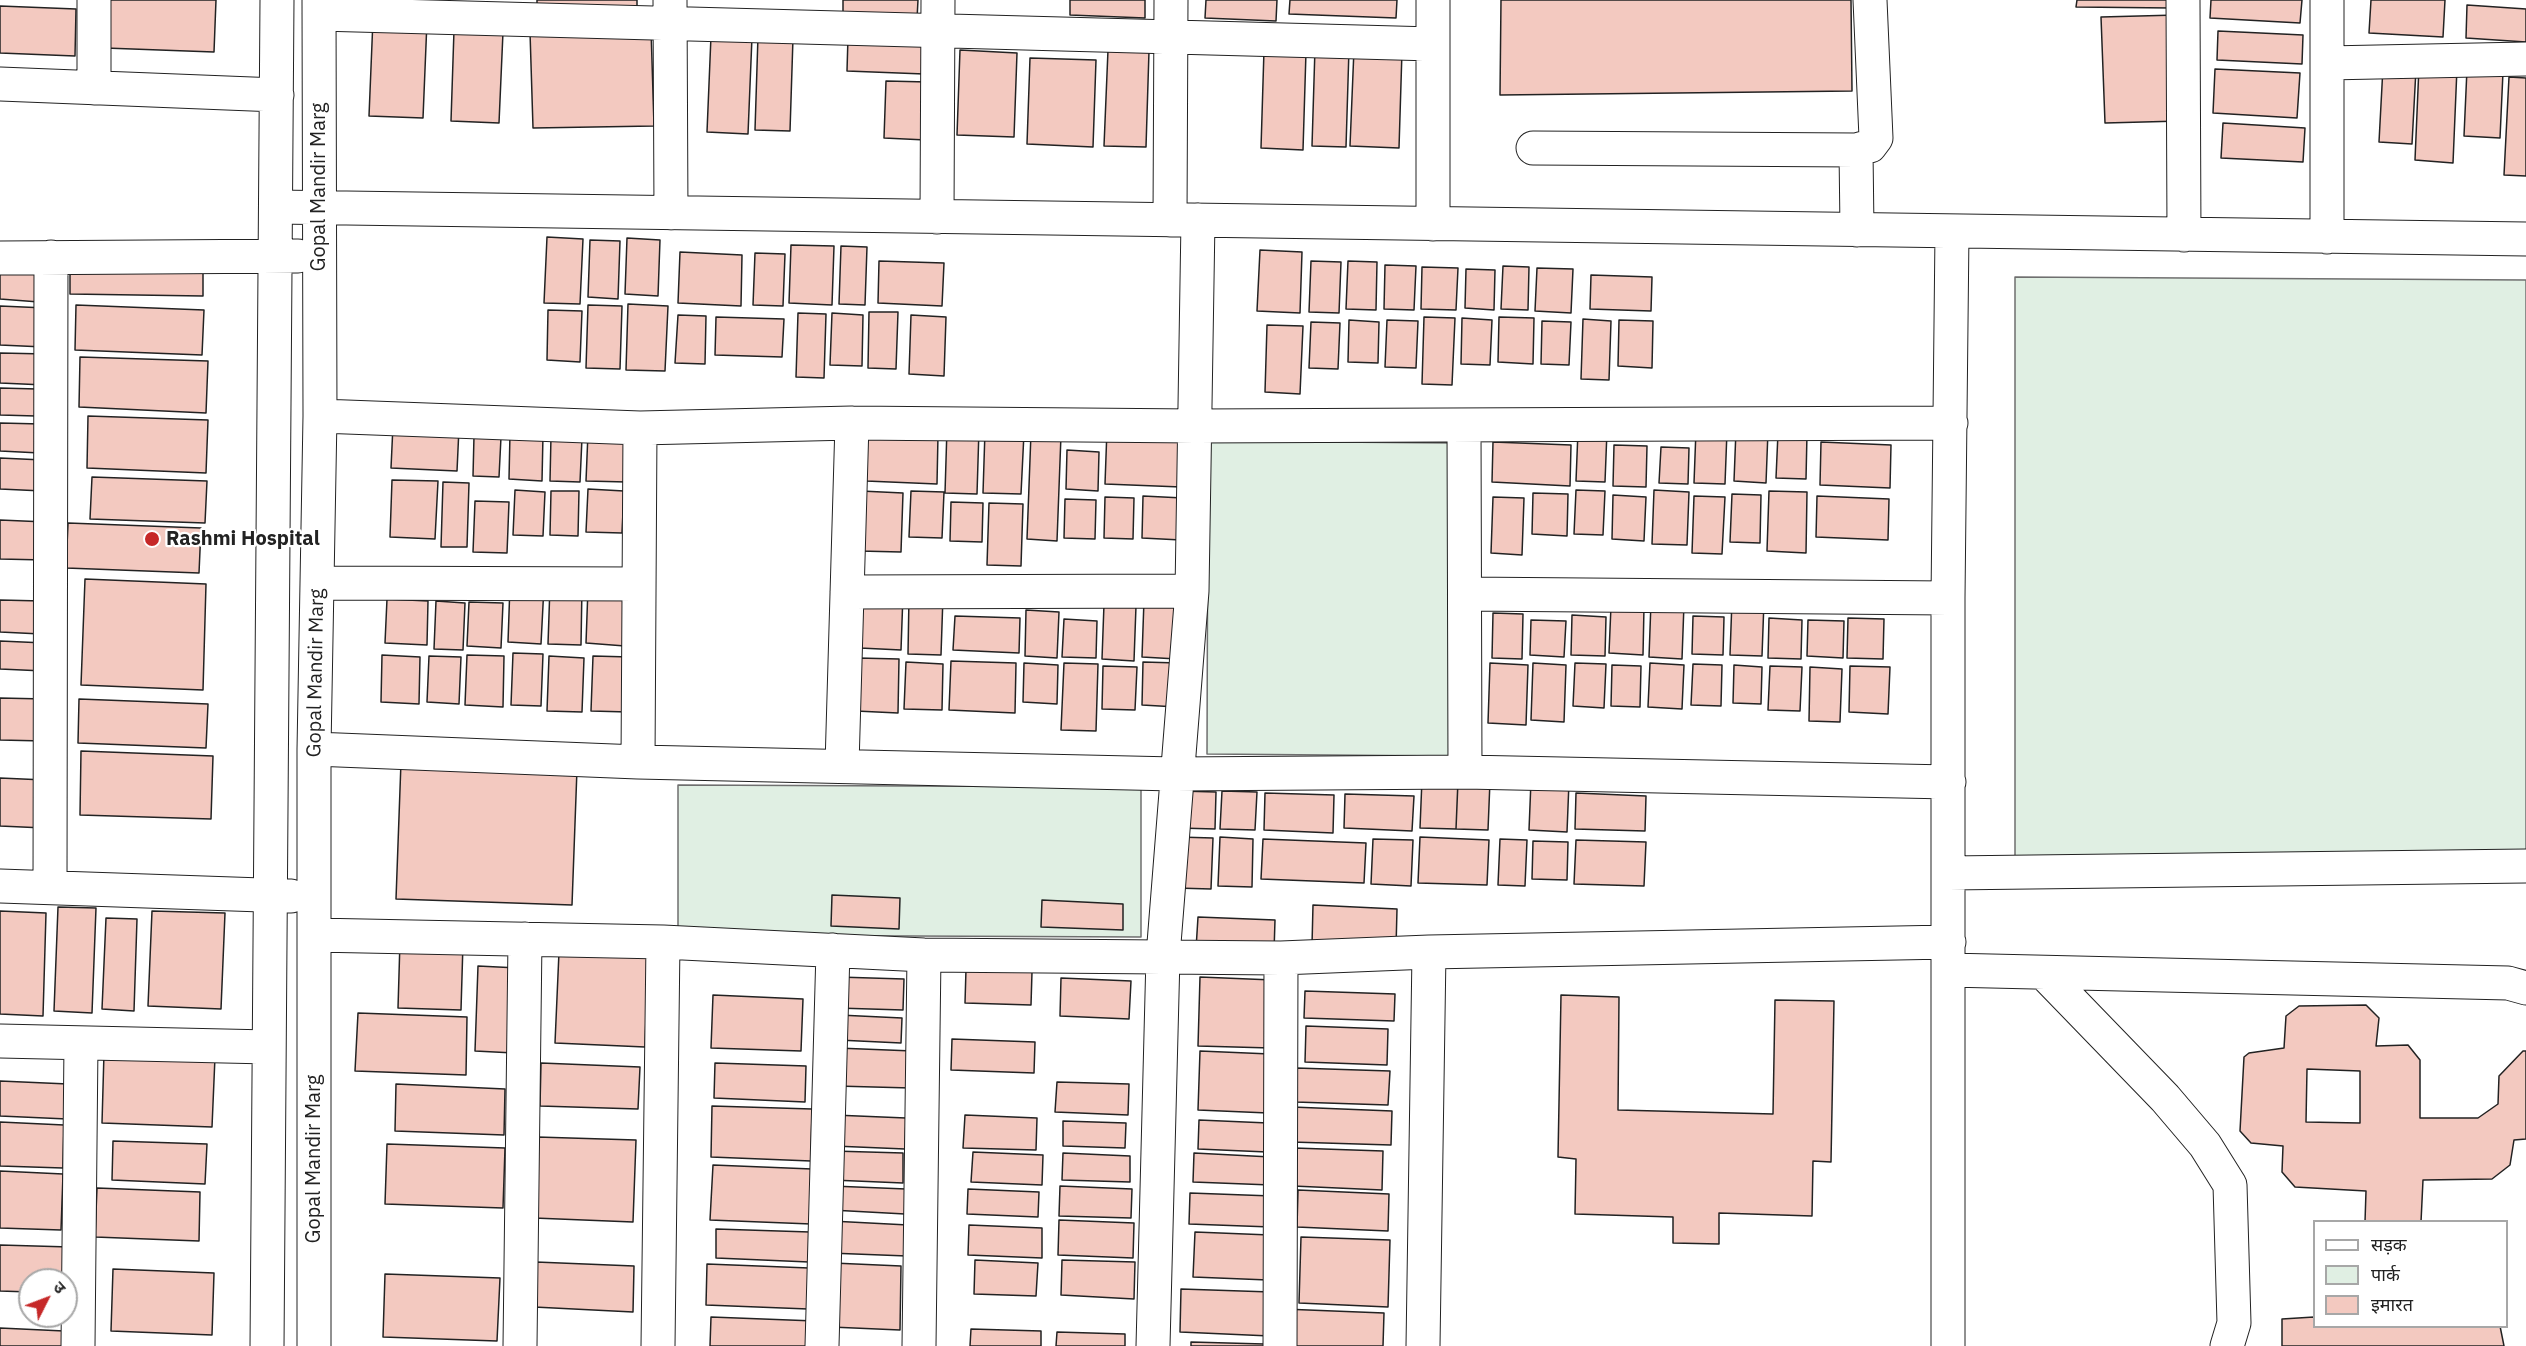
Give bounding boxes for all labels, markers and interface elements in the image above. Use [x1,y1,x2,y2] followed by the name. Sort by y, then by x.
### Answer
[307,103,331,271] street label: Gopal Mandir Marg
[166,527,320,551] place label: Rashmi Hospital
[143,530,161,548] marker: Rashmi Hospital
[303,588,329,758] street label: Gopal Mandir Marg
[302,1075,326,1243] street label: Gopal Mandir Marg
[2313,1220,2508,1328] legend
[2371,1233,2407,1256] text: सड़क
[2371,1263,2400,1286] text: पार्क
[18,1268,78,1328] north arrow
[49,1277,70,1297] text: उ
[2371,1293,2413,1316] text: इमारत

